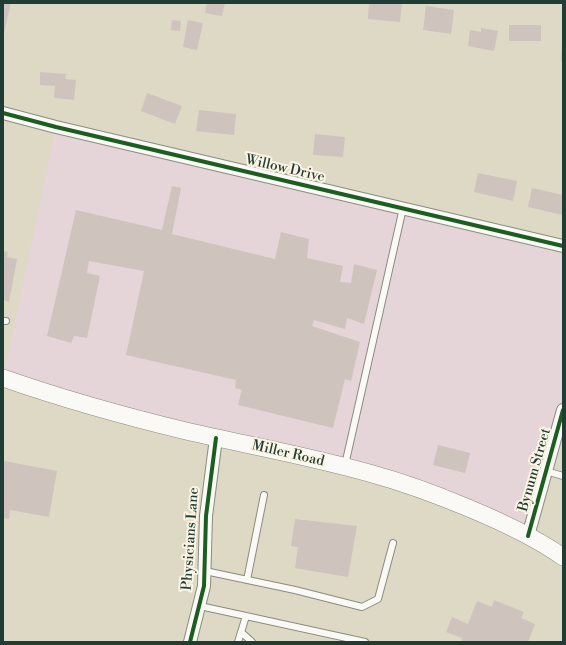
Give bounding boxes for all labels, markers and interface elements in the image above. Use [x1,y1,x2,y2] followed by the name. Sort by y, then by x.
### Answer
[244,152,326,186] street label: Willow Drive
[515,426,555,514] street label: Bynum Street
[250,438,326,470] street label: Miller Road
[179,487,203,591] street label: Physicians Lane

